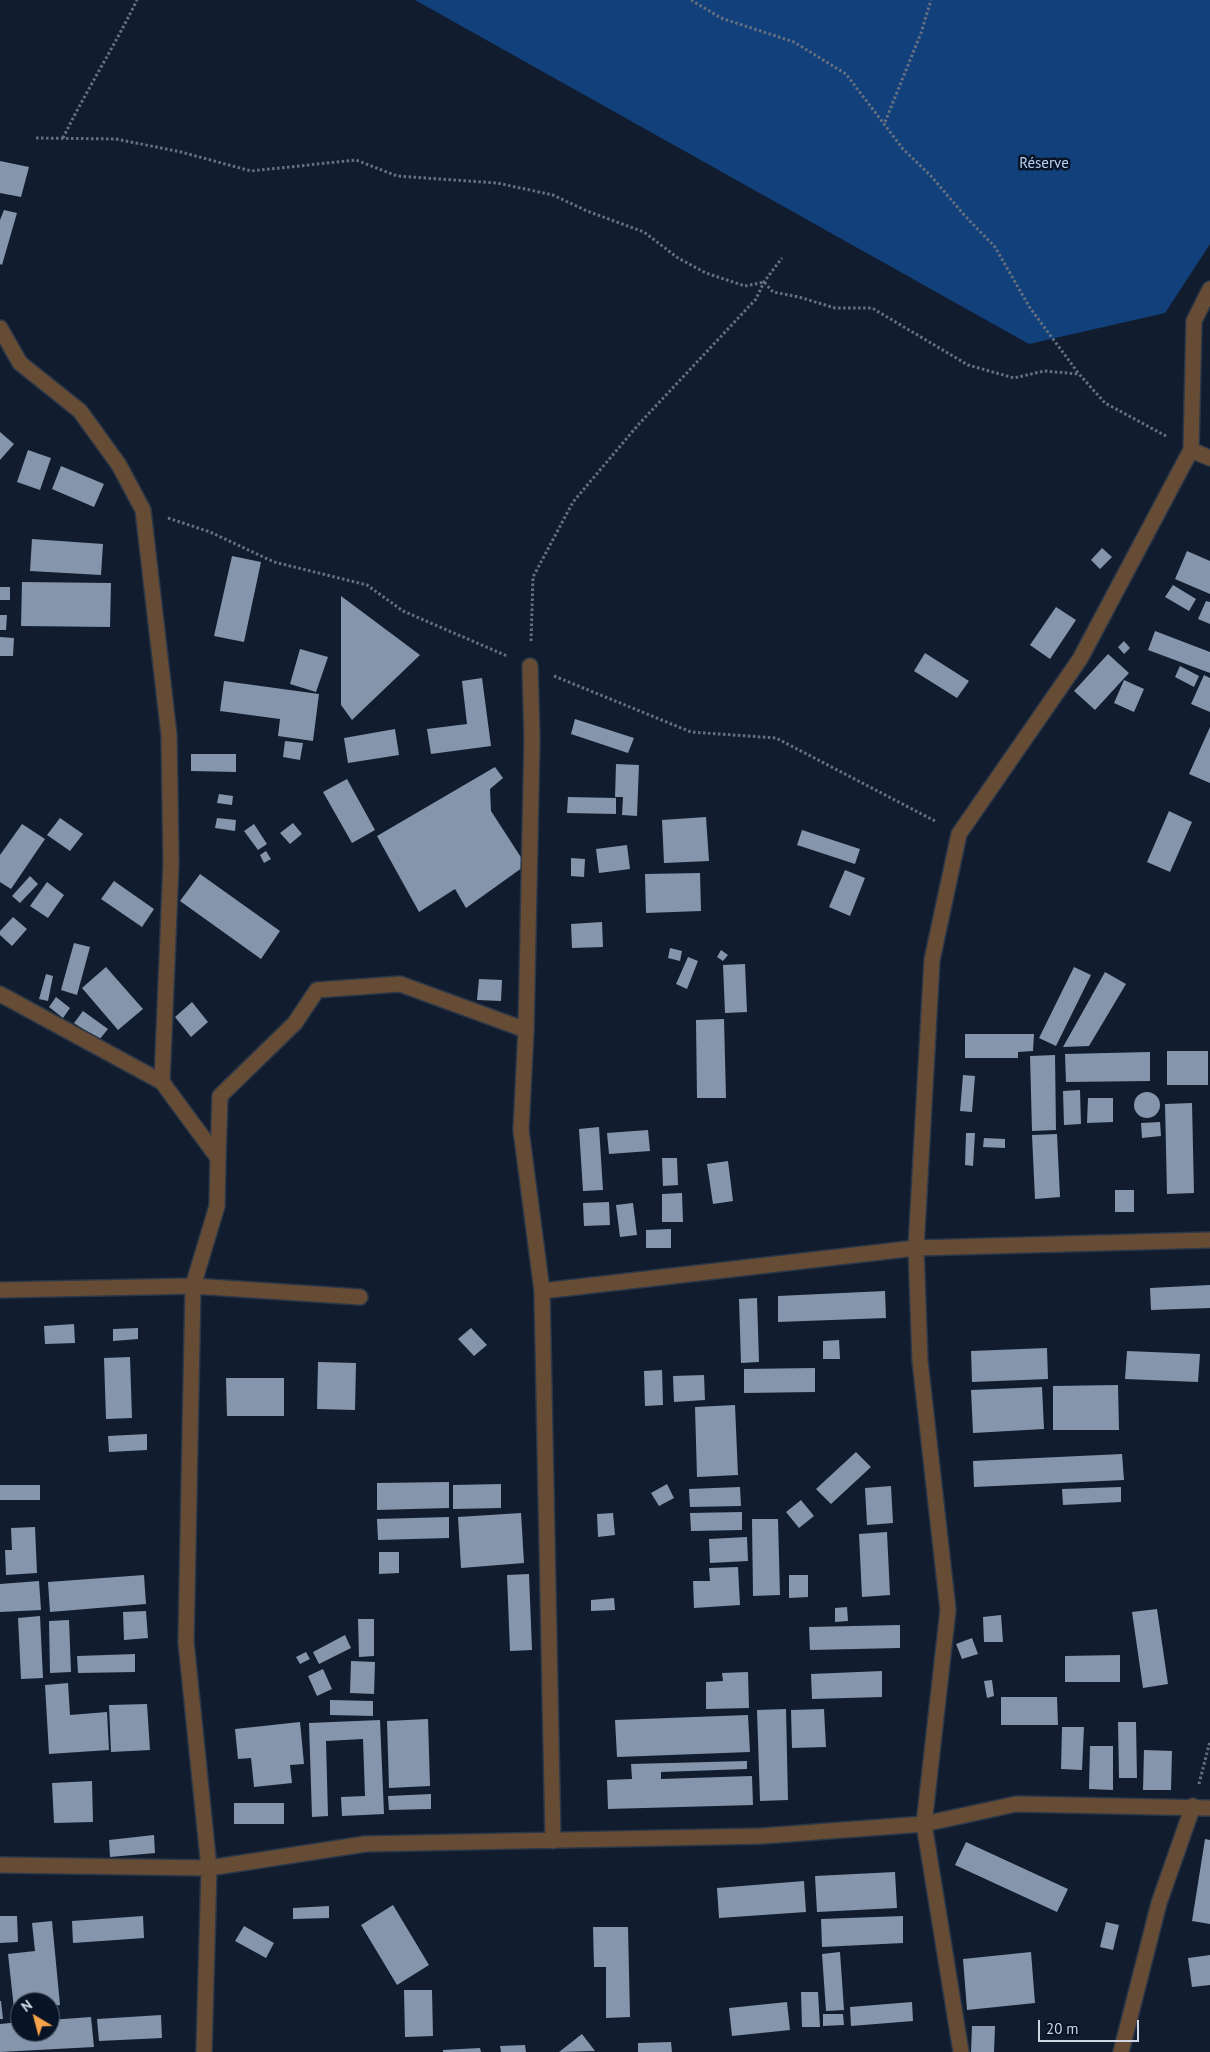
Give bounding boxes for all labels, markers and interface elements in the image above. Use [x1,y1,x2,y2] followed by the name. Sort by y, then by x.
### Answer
[1019,155,1069,173] park label: Réserve
[10,1992,60,2042] north arrow
[17,1996,36,2016] text: N
[1040,2010,1141,2042] scale bar
[1046,2019,1079,2038] text: 20 m

